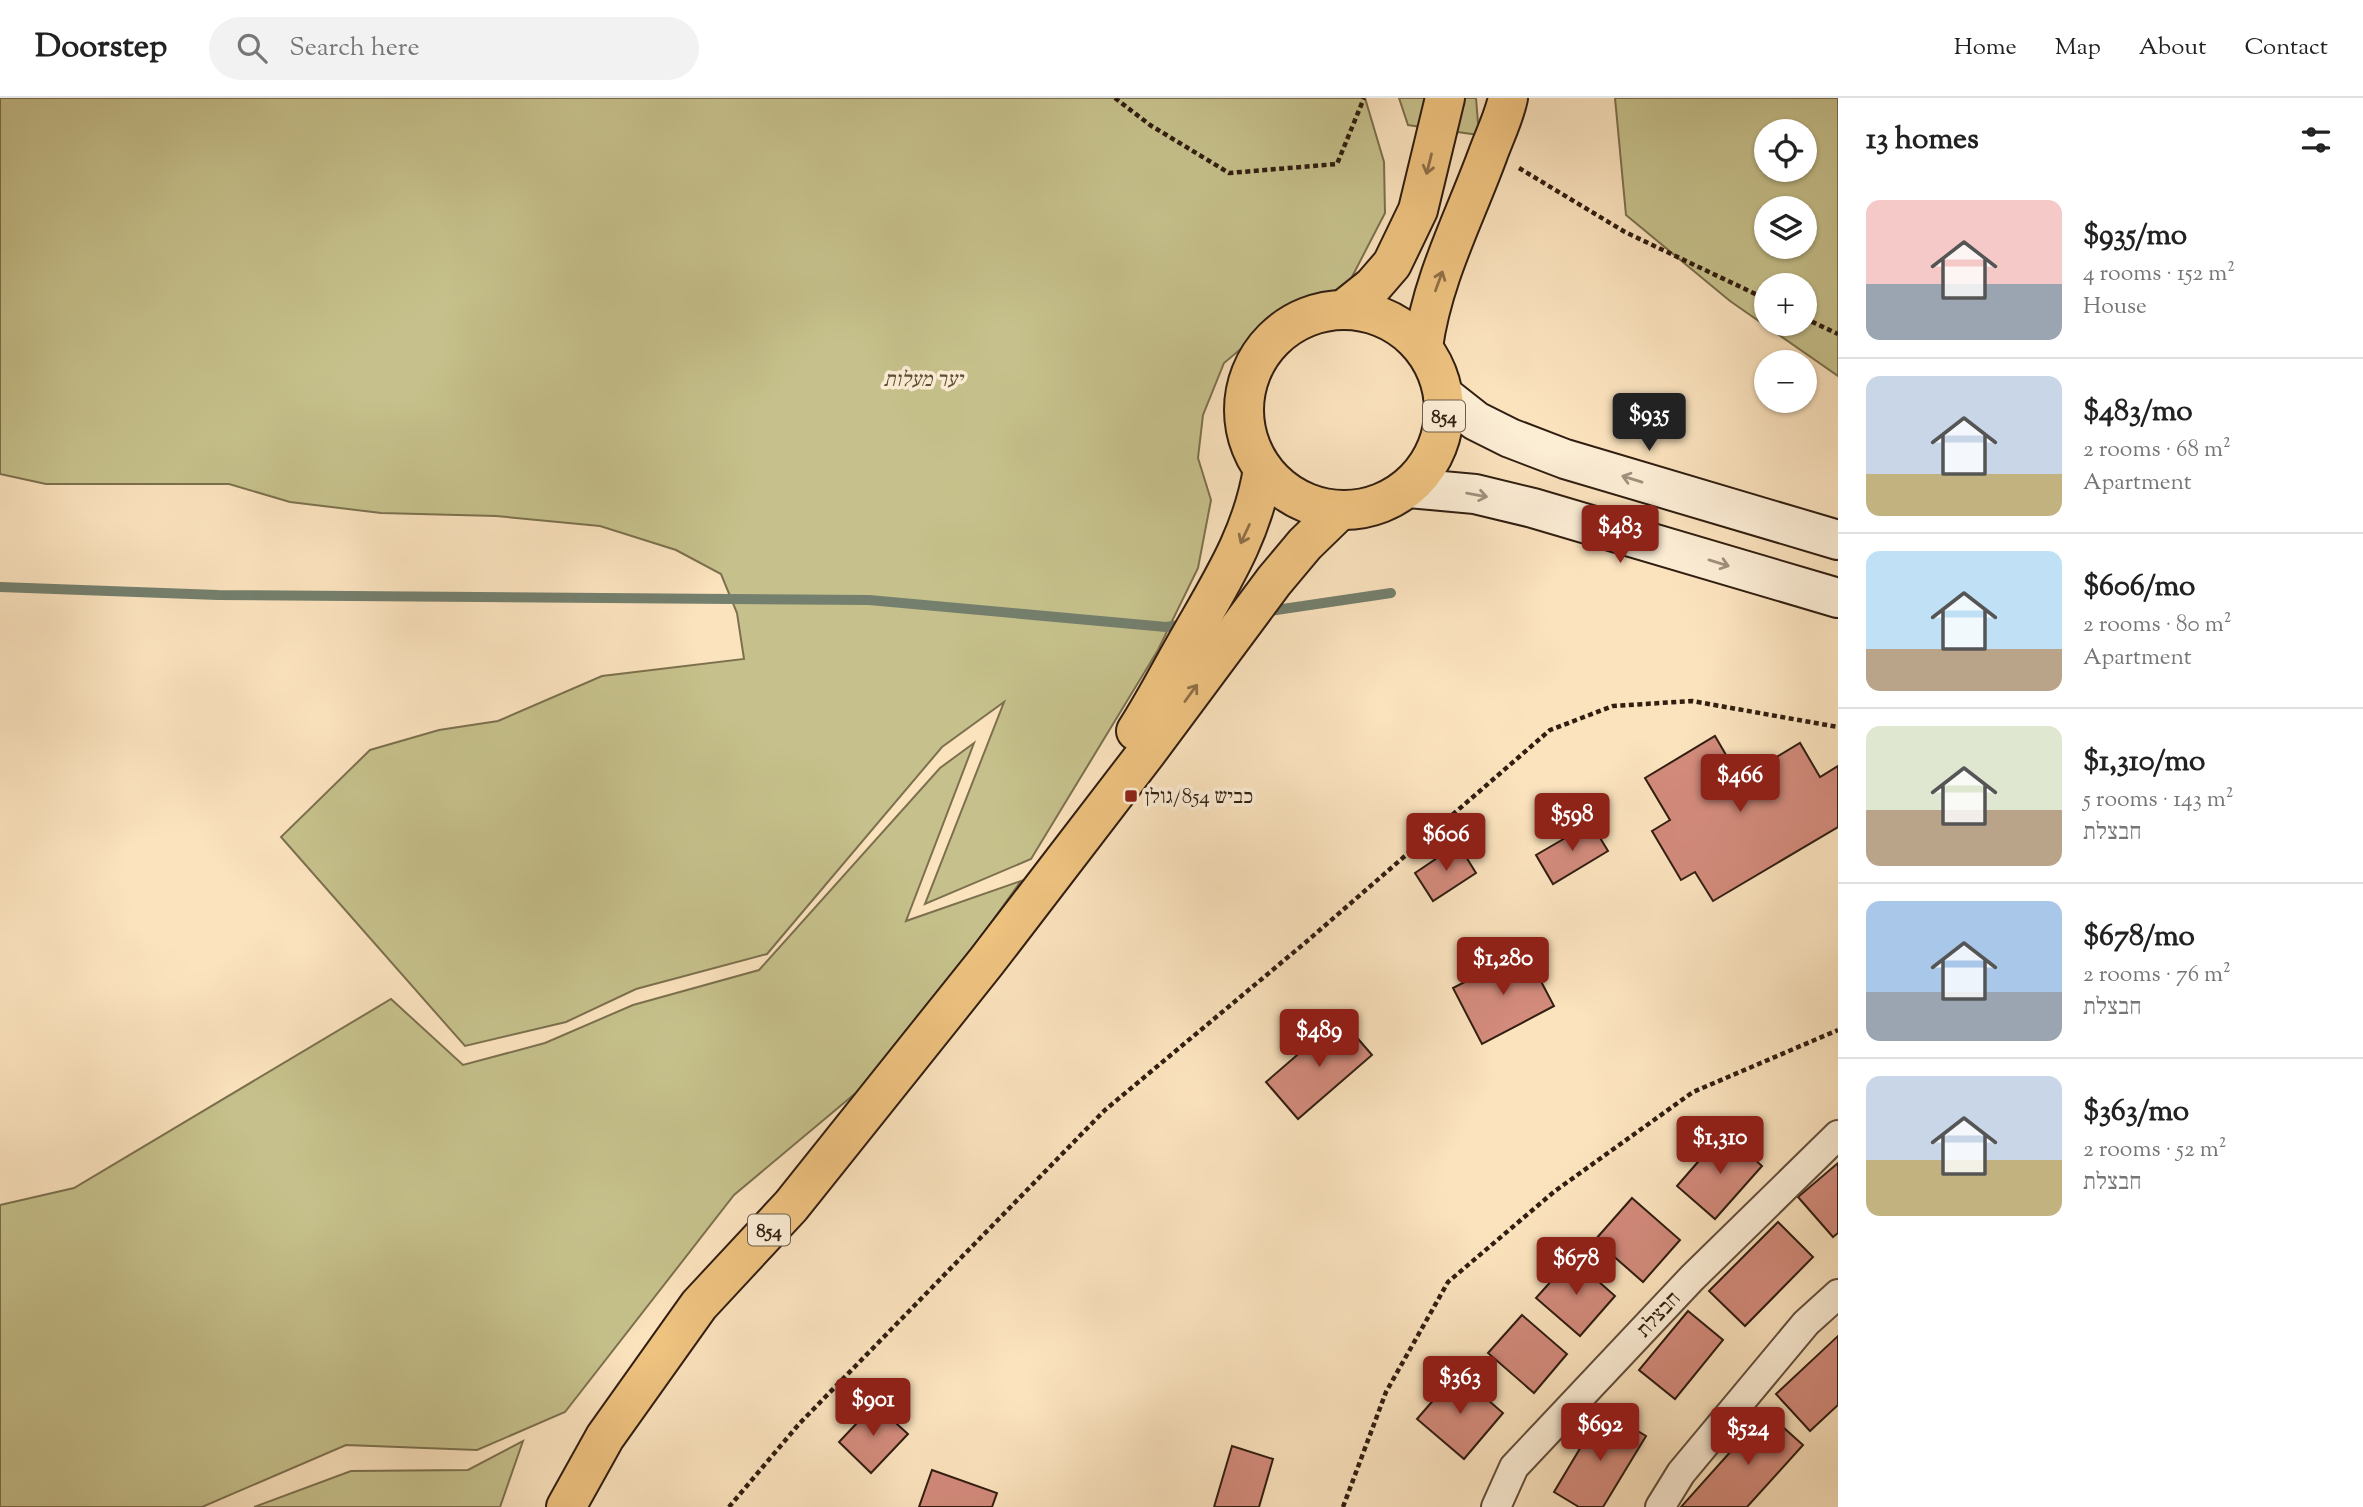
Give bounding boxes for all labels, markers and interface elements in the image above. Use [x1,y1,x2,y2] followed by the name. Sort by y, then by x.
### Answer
[209,17,699,80] search box
[35,24,167,72] text: Doorstep
[233,29,271,67] icon: search
[289,30,420,67] text: Search here
[1954,31,2017,65] text: Home
[2055,31,2101,65] text: Map
[2139,31,2206,65] text: About
[2244,31,2328,65] text: Contact
[1754,119,1817,413] map controls
[1754,119,1817,182] button: locate
[1866,119,1979,162] text: 13 homes
[2297,121,2335,159] icon: filters
[1421,152,1435,175] one-way arrow
[1754,196,1817,259] button: layers
[2083,215,2187,258] text: $935/mo
[1922,228,2006,312] icon: home
[2083,258,2235,291] text: 4 rooms · 152 m²
[1433,270,1446,292] one-way arrow
[1754,273,1817,336] button: +
[2083,291,2147,324] text: House
[1754,350,1817,413] button: −
[884,366,965,396] park label: יער מעלות
[2083,391,2193,434] text: $483/mo
[1608,394,1690,453] pin: $935
[1629,399,1669,432] text: $935
[1423,400,1465,432] road number: 854
[1922,404,2006,488] icon: home
[2083,434,2231,467] text: 2 rooms · 68 m²
[2083,467,2192,500] text: Apartment
[1621,472,1643,485] one-way arrow
[1465,489,1488,502] one-way arrow
[1579,505,1661,565] pin: $483
[1598,511,1642,544] text: $483
[1238,523,1251,545] one-way arrow
[1708,558,1730,571] one-way arrow
[2083,566,2195,609] text: $606/mo
[1922,579,2006,663] icon: home
[2083,609,2231,642] text: 2 rooms · 80 m²
[2083,642,2192,675] text: Apartment
[1184,684,1198,703] one-way arrow
[2083,741,2205,784] text: $1,310/mo
[1699,754,1781,814] pin: $466
[1922,754,2006,838] icon: home
[1717,760,1763,793] text: $466
[1145,783,1253,813] place label: כביש 854/גולן
[2083,784,2234,817] text: 5 rooms · 143 m²
[1123,788,1139,804] marker: כביש 854/גולן
[1531,794,1613,853] pin: $598
[1551,799,1593,832] text: $598
[1405,814,1487,873] pin: $606
[2083,817,2142,850] text: חבצלת
[1422,819,1470,852] text: $606
[2083,916,2195,959] text: $678/mo
[1922,929,2006,1013] icon: home
[1446,937,1560,997] pin: $1,280
[1473,943,1533,976] text: $1,280
[2083,959,2231,992] text: 2 rooms · 76 m²
[2083,992,2142,1025] text: חבצלת
[1278,1010,1360,1069] pin: $489
[1296,1015,1342,1048] text: $489
[2083,1091,2189,1134] text: $363/mo
[1922,1104,2006,1188] icon: home
[1663,1116,1777,1176] pin: $1,310
[1693,1122,1747,1155] text: $1,310
[2083,1134,2226,1167] text: 2 rooms · 52 m²
[2083,1167,2142,1200] text: חבצלת
[748,1214,790,1246] road number: 854
[1535,1238,1617,1297] pin: $678
[1553,1243,1599,1276] text: $678
[1630,1286,1689,1345] street label: חבצלת
[1419,1356,1501,1416] pin: $363
[1439,1362,1481,1395] text: $363
[832,1378,914,1438] pin: $901
[851,1384,895,1417] text: $901
[1559,1404,1641,1463] pin: $692
[1707,1408,1789,1467] pin: $524
[1577,1409,1623,1442] text: $692
[1727,1413,1769,1446] text: $524

